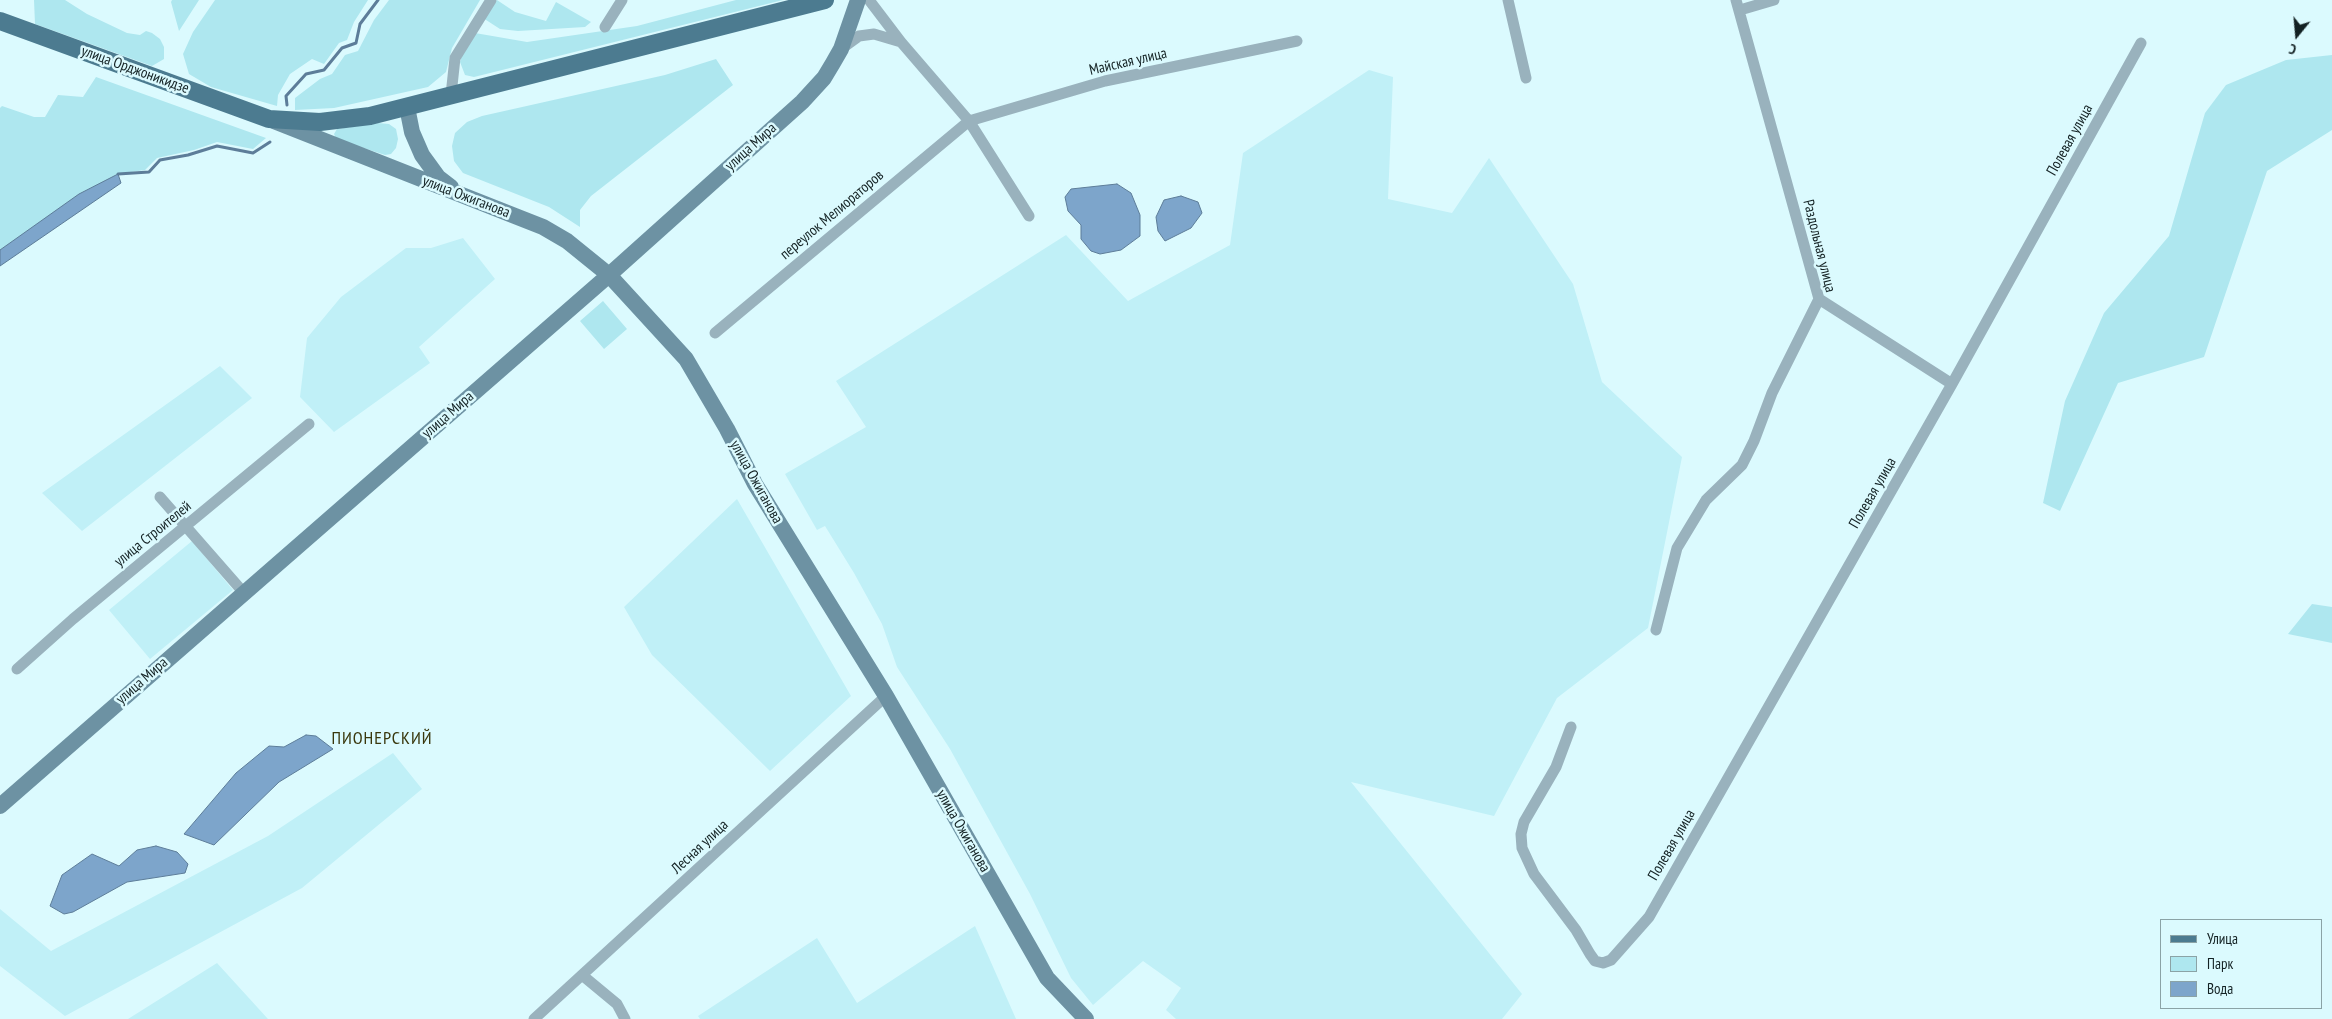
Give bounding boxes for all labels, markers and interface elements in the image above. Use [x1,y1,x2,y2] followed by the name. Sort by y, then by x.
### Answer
[2272,10,2322,60] north arrow
[2287,40,2298,59] text: С
[79,42,191,98] street label: улица Орджоникидзе
[1087,44,1169,80] street label: Майская улица
[2043,101,2097,179] street label: Полевая улица
[722,119,780,175] street label: улица Мира
[777,166,887,264] street label: переулок Мелиораторов
[420,172,512,222] street label: улица Ожиганова
[1799,198,1839,294] street label: Раздольная улица
[418,388,478,442] street label: улица Мира
[726,437,786,527] street label: улица Ожиганова
[1846,455,1900,531] street label: Полевая улица
[111,497,195,571] street label: улица Строителей
[112,654,172,708] street label: улица Мира
[330,728,434,750] district label: ПИОНЕРСКИЙ
[932,787,994,875] street label: улица Ожиганова
[1645,807,1699,883] street label: Полевая улица
[668,816,732,878] street label: Лесная улица
[2160,919,2322,1009] legend
[2207,929,2238,948] text: Улица
[2207,954,2233,973] text: Парк
[2207,979,2233,998] text: Вода

